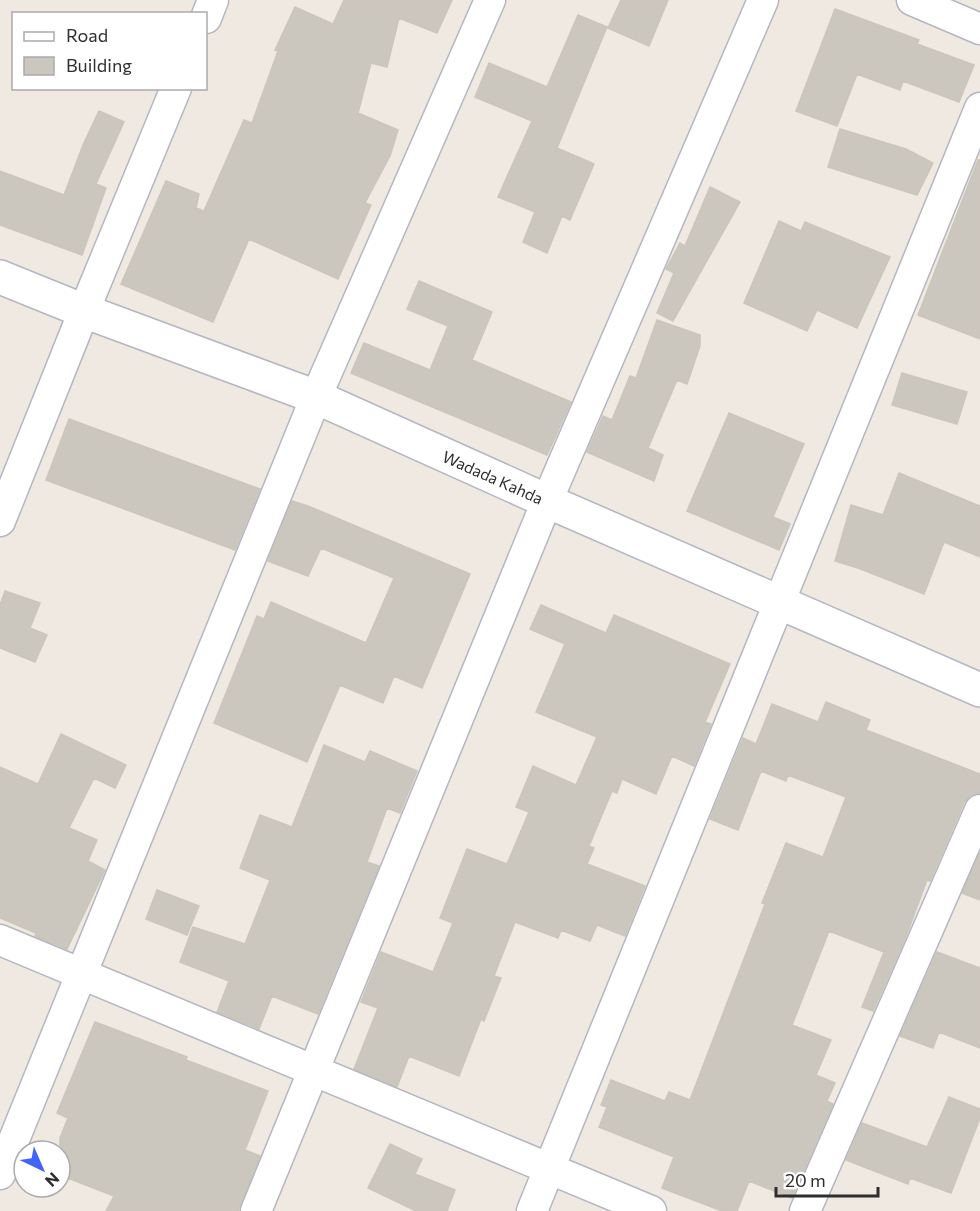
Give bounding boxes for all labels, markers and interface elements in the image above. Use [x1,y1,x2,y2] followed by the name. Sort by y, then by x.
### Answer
[12,12,207,90] legend
[66,24,108,46] text: Road
[66,54,132,76] text: Building
[440,446,546,508] street label: Wadada Kahda
[12,1139,72,1199] north arrow
[776,1160,878,1198] scale bar
[42,1169,64,1191] text: N
[785,1169,826,1191] text: 20 m

